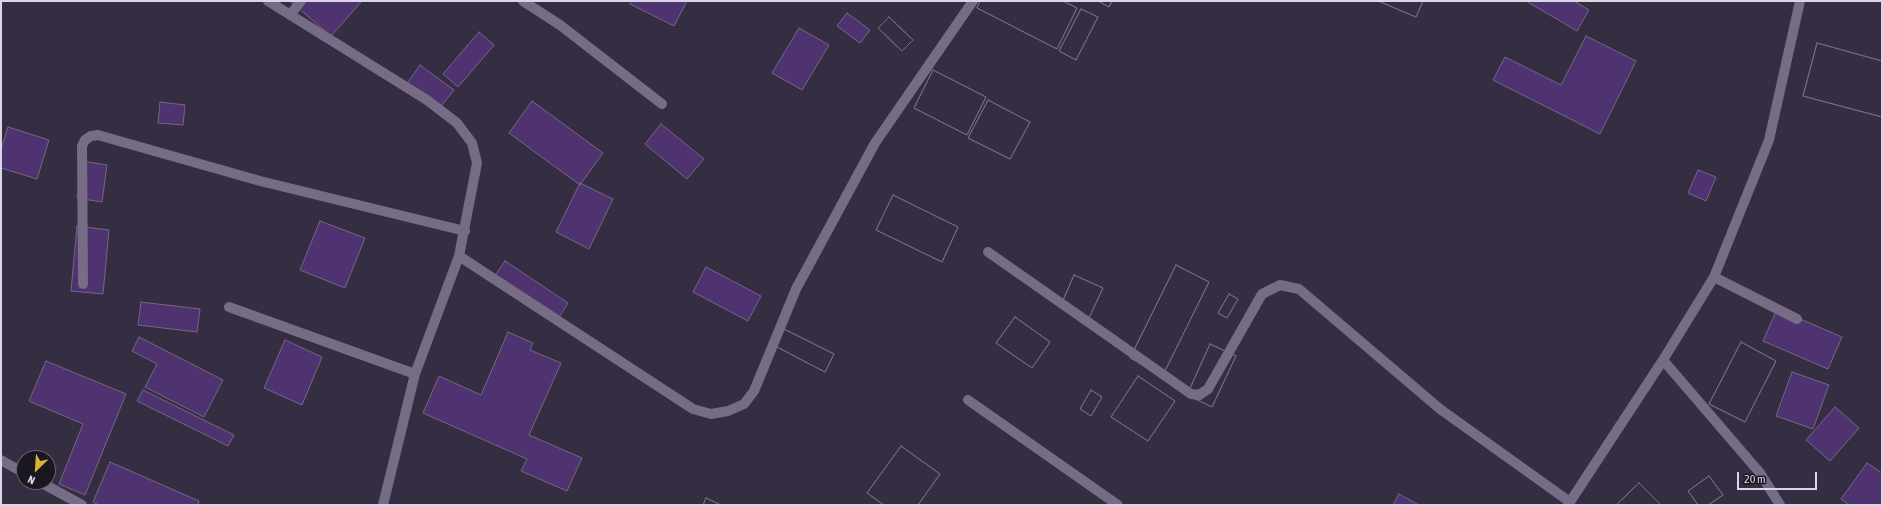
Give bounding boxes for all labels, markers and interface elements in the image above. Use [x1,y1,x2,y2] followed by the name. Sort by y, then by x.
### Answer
[16,450,56,490] north arrow
[1739,464,1819,490] scale bar
[1744,472,1766,486] text: 20 m
[26,473,37,487] text: N

